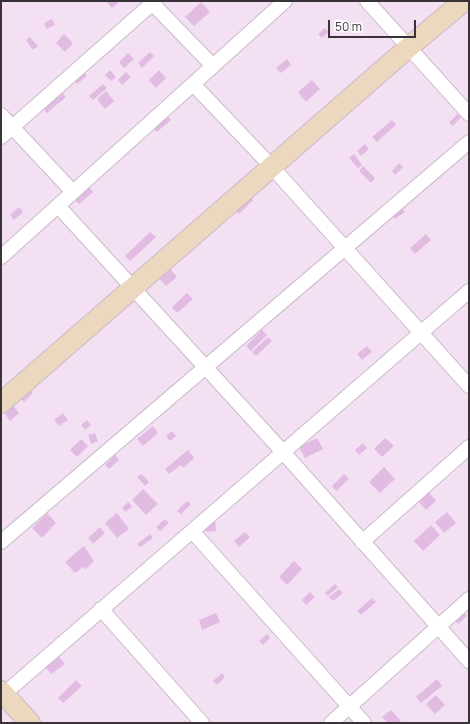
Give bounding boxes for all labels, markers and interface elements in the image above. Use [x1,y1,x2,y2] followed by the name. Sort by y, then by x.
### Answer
[330,12,418,38] scale bar
[335,18,362,35] text: 50 m

